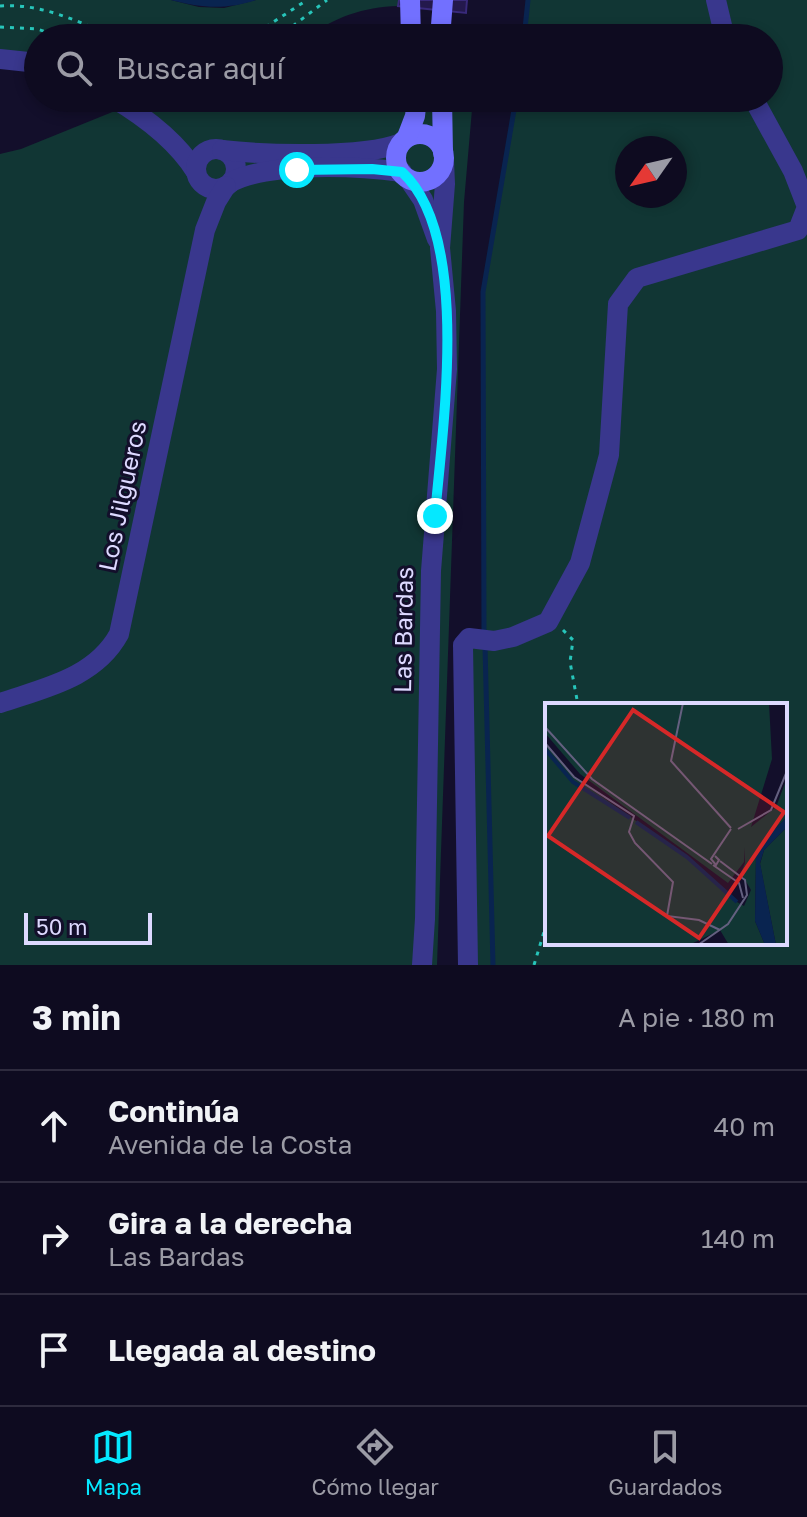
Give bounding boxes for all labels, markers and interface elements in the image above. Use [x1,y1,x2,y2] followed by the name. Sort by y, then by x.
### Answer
[24,24,783,112] search box
[52,46,96,90] icon: search
[116,50,284,86] text: Buscar aquí
[615,136,687,208] north arrow
[279,152,315,188] route start
[91,418,152,574] street label: Los Jilgueros
[417,498,453,534] route end
[387,567,418,693] street label: Las Bardas
[545,703,787,945] inset map
[24,909,152,945] scale bar
[36,913,87,940] text: 50 m
[32,997,121,1037] text: 3 min
[618,1002,775,1033] text: A pie · 180 m
[108,1093,239,1129] text: Continúa
[32,1104,76,1148] icon: ahead
[714,1111,775,1142] text: 40 m
[108,1129,352,1160] text: Avenida de la Costa
[108,1205,352,1241] text: Gira a la derecha
[32,1216,76,1260] icon: right
[701,1223,775,1254] text: 140 m
[108,1241,245,1272] text: Las Bardas
[32,1328,76,1372] icon: arrive
[108,1332,376,1368] text: Llegada al destino
[85,1425,142,1500] tab: Mapa
[311,1425,439,1500] tab: Cómo llegar
[608,1425,722,1500] tab: Guardados

